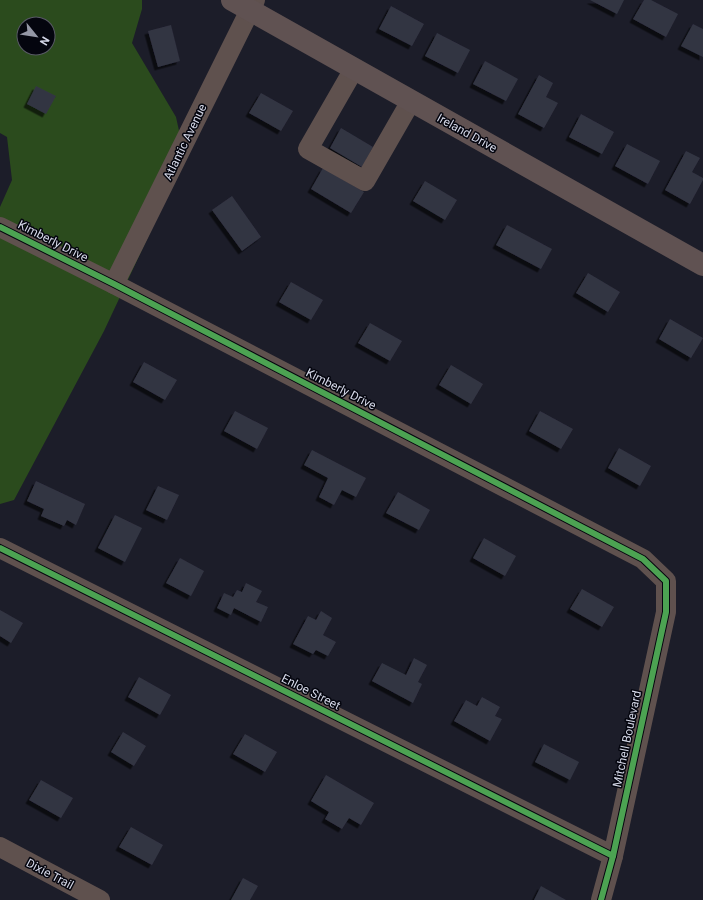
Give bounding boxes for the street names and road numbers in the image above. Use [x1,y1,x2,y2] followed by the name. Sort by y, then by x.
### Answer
[160,102,210,182] street label: Atlantic Avenue
[435,111,499,155] street label: Ireland Drive
[16,217,90,265] street label: Kimberly Drive
[304,365,378,413] street label: Kimberly Drive
[279,671,343,713] street label: Enloe Street
[610,689,644,789] street label: Mitchell Boulevard
[24,856,76,892] street label: Dixie Trail

